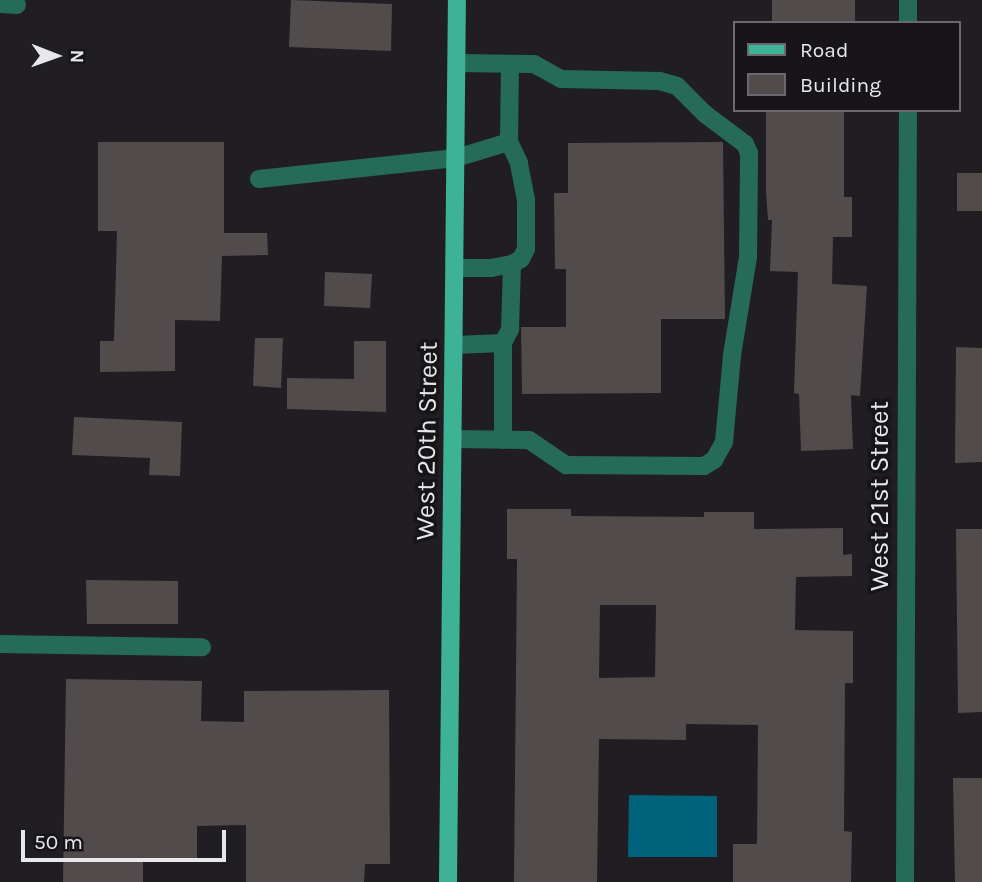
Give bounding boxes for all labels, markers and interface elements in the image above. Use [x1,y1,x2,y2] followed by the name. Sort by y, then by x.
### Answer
[21,21,91,91] north arrow
[734,21,961,112] legend
[800,38,848,62] text: Road
[66,49,88,63] text: N
[800,73,881,97] text: Building
[410,341,444,541] street label: West 20th Street
[864,401,896,591] street label: West 21st Street
[24,816,229,860] scale bar
[34,830,83,854] text: 50 m

